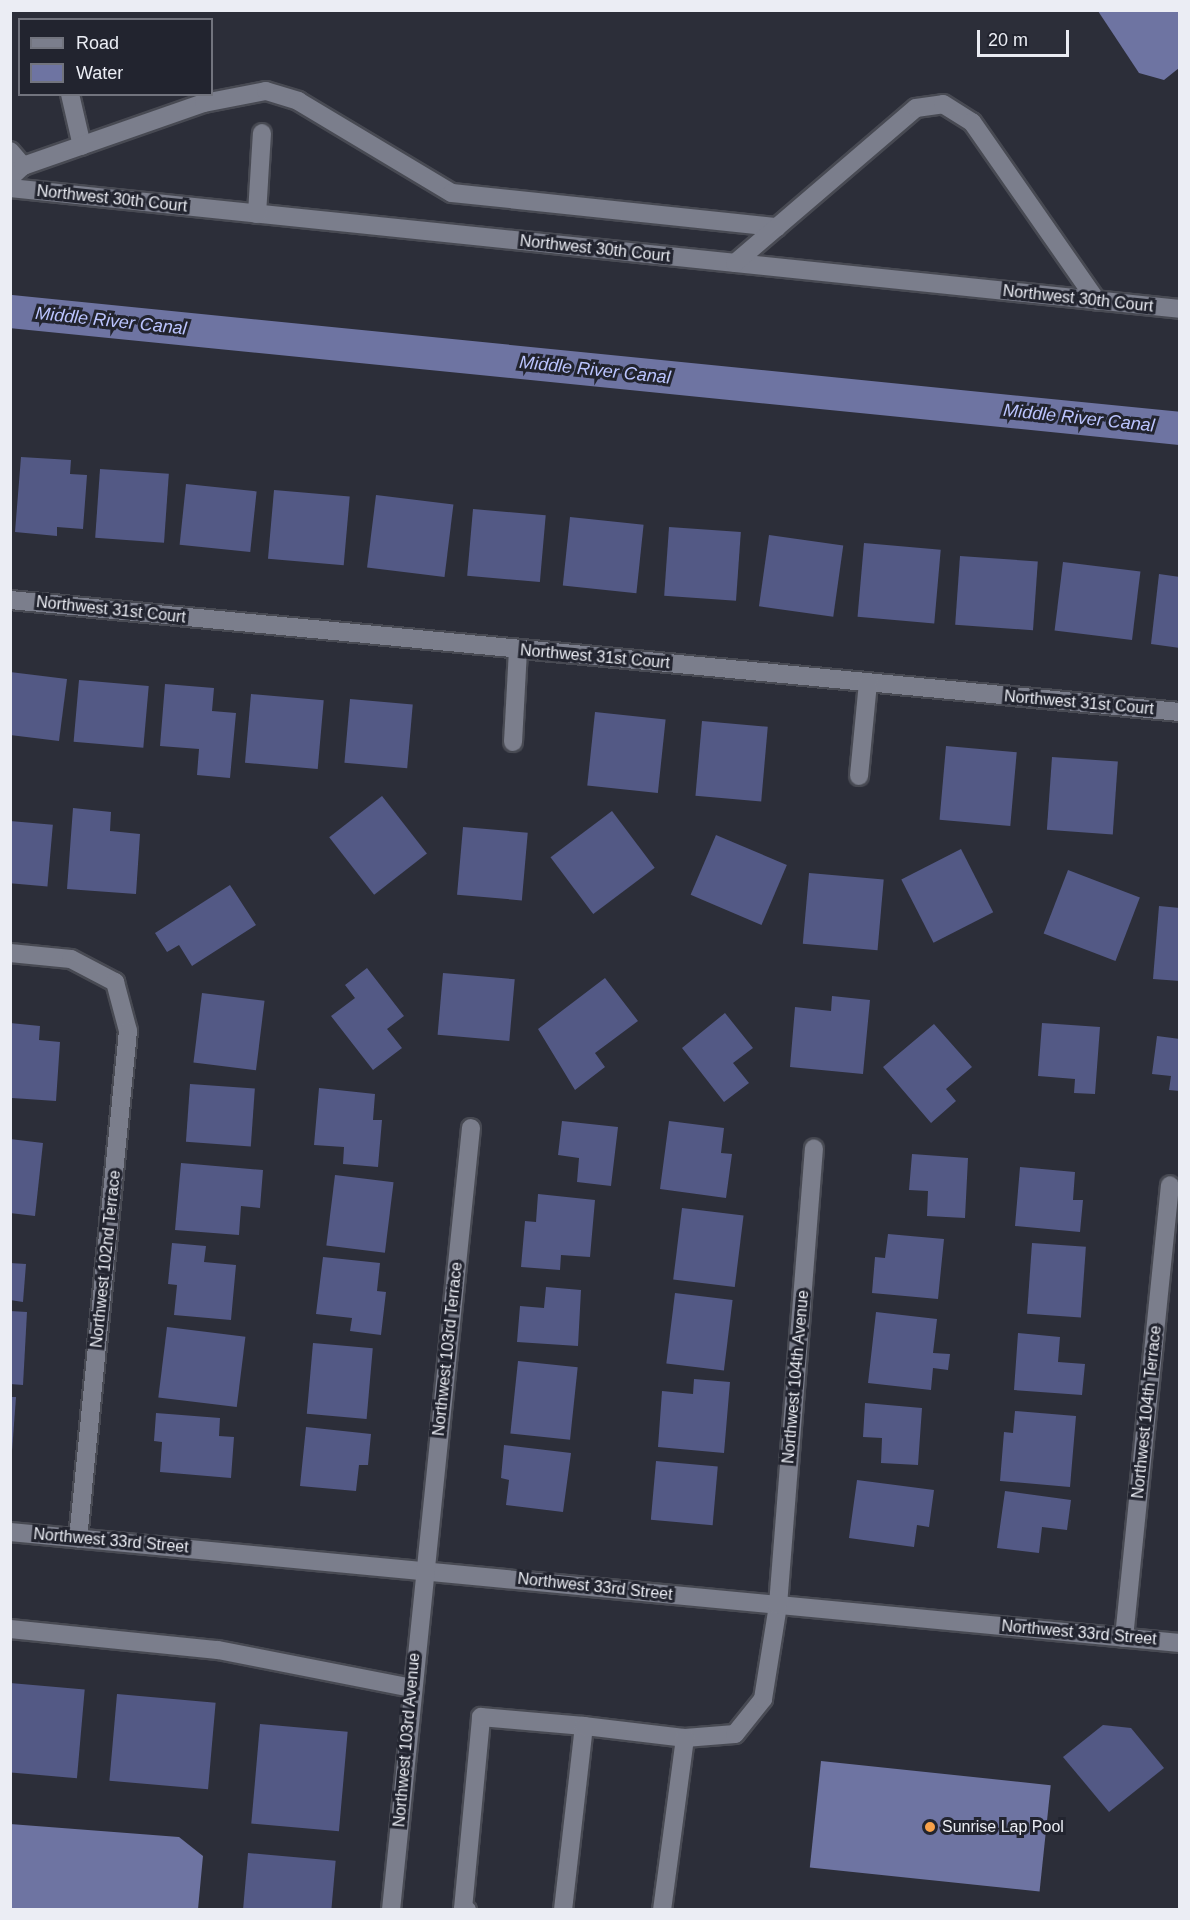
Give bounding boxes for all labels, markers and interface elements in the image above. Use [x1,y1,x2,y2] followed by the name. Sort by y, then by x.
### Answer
[18,18,213,96] legend
[980,18,1072,56] scale bar
[988,30,1028,50] text: 20 m
[76,33,119,53] text: Road
[76,63,123,83] text: Water
[36,182,188,216] street label: Northwest 30th Court
[519,232,671,266] street label: Northwest 30th Court
[1002,282,1154,316] street label: Northwest 30th Court
[34,302,188,340] water label: Middle River Canal
[518,351,672,389] water label: Middle River Canal
[1002,399,1156,437] water label: Middle River Canal
[35,593,187,627] street label: Northwest 31st Court
[519,641,671,673] street label: Northwest 31st Court
[1003,687,1155,719] street label: Northwest 31st Court
[87,1169,125,1349] street label: Northwest 102nd Terrace
[429,1261,467,1437] street label: Northwest 103rd Terrace
[779,1289,813,1465] street label: Northwest 104th Avenue
[1128,1324,1166,1500] street label: Northwest 104th Terrace
[33,1525,189,1557] street label: Northwest 33rd Street
[517,1569,673,1605] street label: Northwest 33rd Street
[1001,1617,1157,1649] street label: Northwest 33rd Street
[390,1652,424,1828] street label: Northwest 103rd Avenue
[942,1817,1064,1837] place label: Sunrise Lap Pool
[923,1820,937,1834] marker: Sunrise Lap Pool

